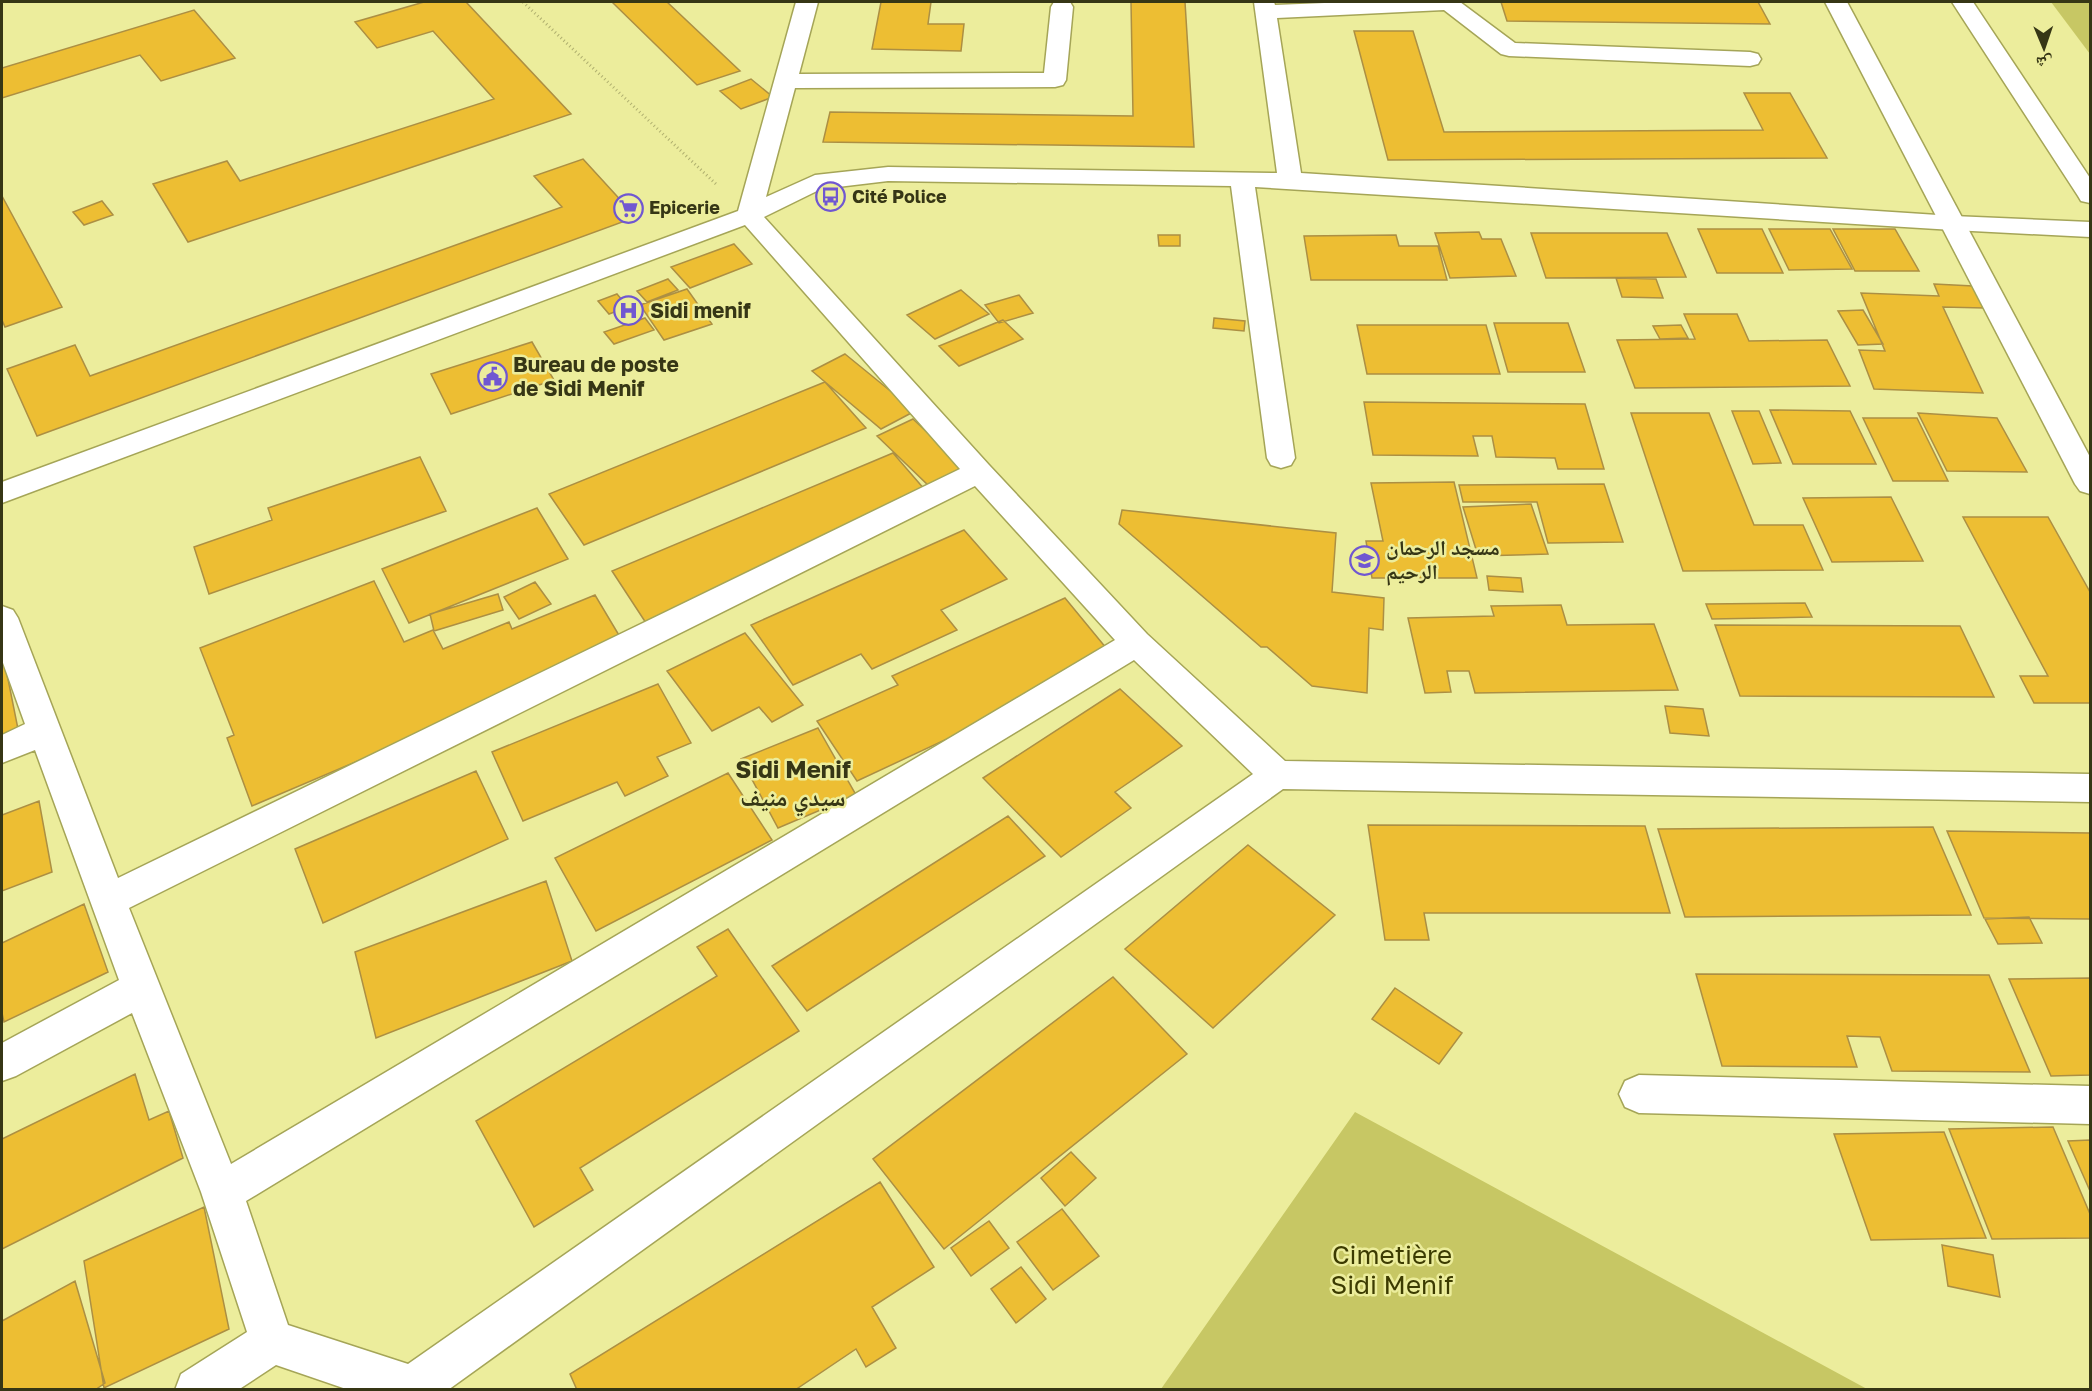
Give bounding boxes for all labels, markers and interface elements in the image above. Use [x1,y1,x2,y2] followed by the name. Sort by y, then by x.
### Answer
[2014,18,2074,78] north arrow
[2036,53,2053,73] text: ش
[815,181,847,213] bus stop icon: Cité Police
[852,185,947,207] place label: Cité Police
[612,192,644,224] supermarket icon: Epicerie
[649,196,720,218] place label: Epicerie
[613,295,645,327] hospital icon: Sidi menif
[650,297,751,323] place label: Sidi menif
[513,351,679,401] place label: Bureau de poste de Sidi Menif
[476,361,508,393] public building icon: Bureau de poste de Sidi Menif
[1386,534,1500,586] place label: مسجد الرحمان الرحيم
[1349,544,1381,576] school or university icon: مسجد الرحمان الرحيم
[735,754,851,817] district label: Sidi Menif سيدي منيف
[1331,1239,1453,1300] park label: Cimetière Sidi Menif

